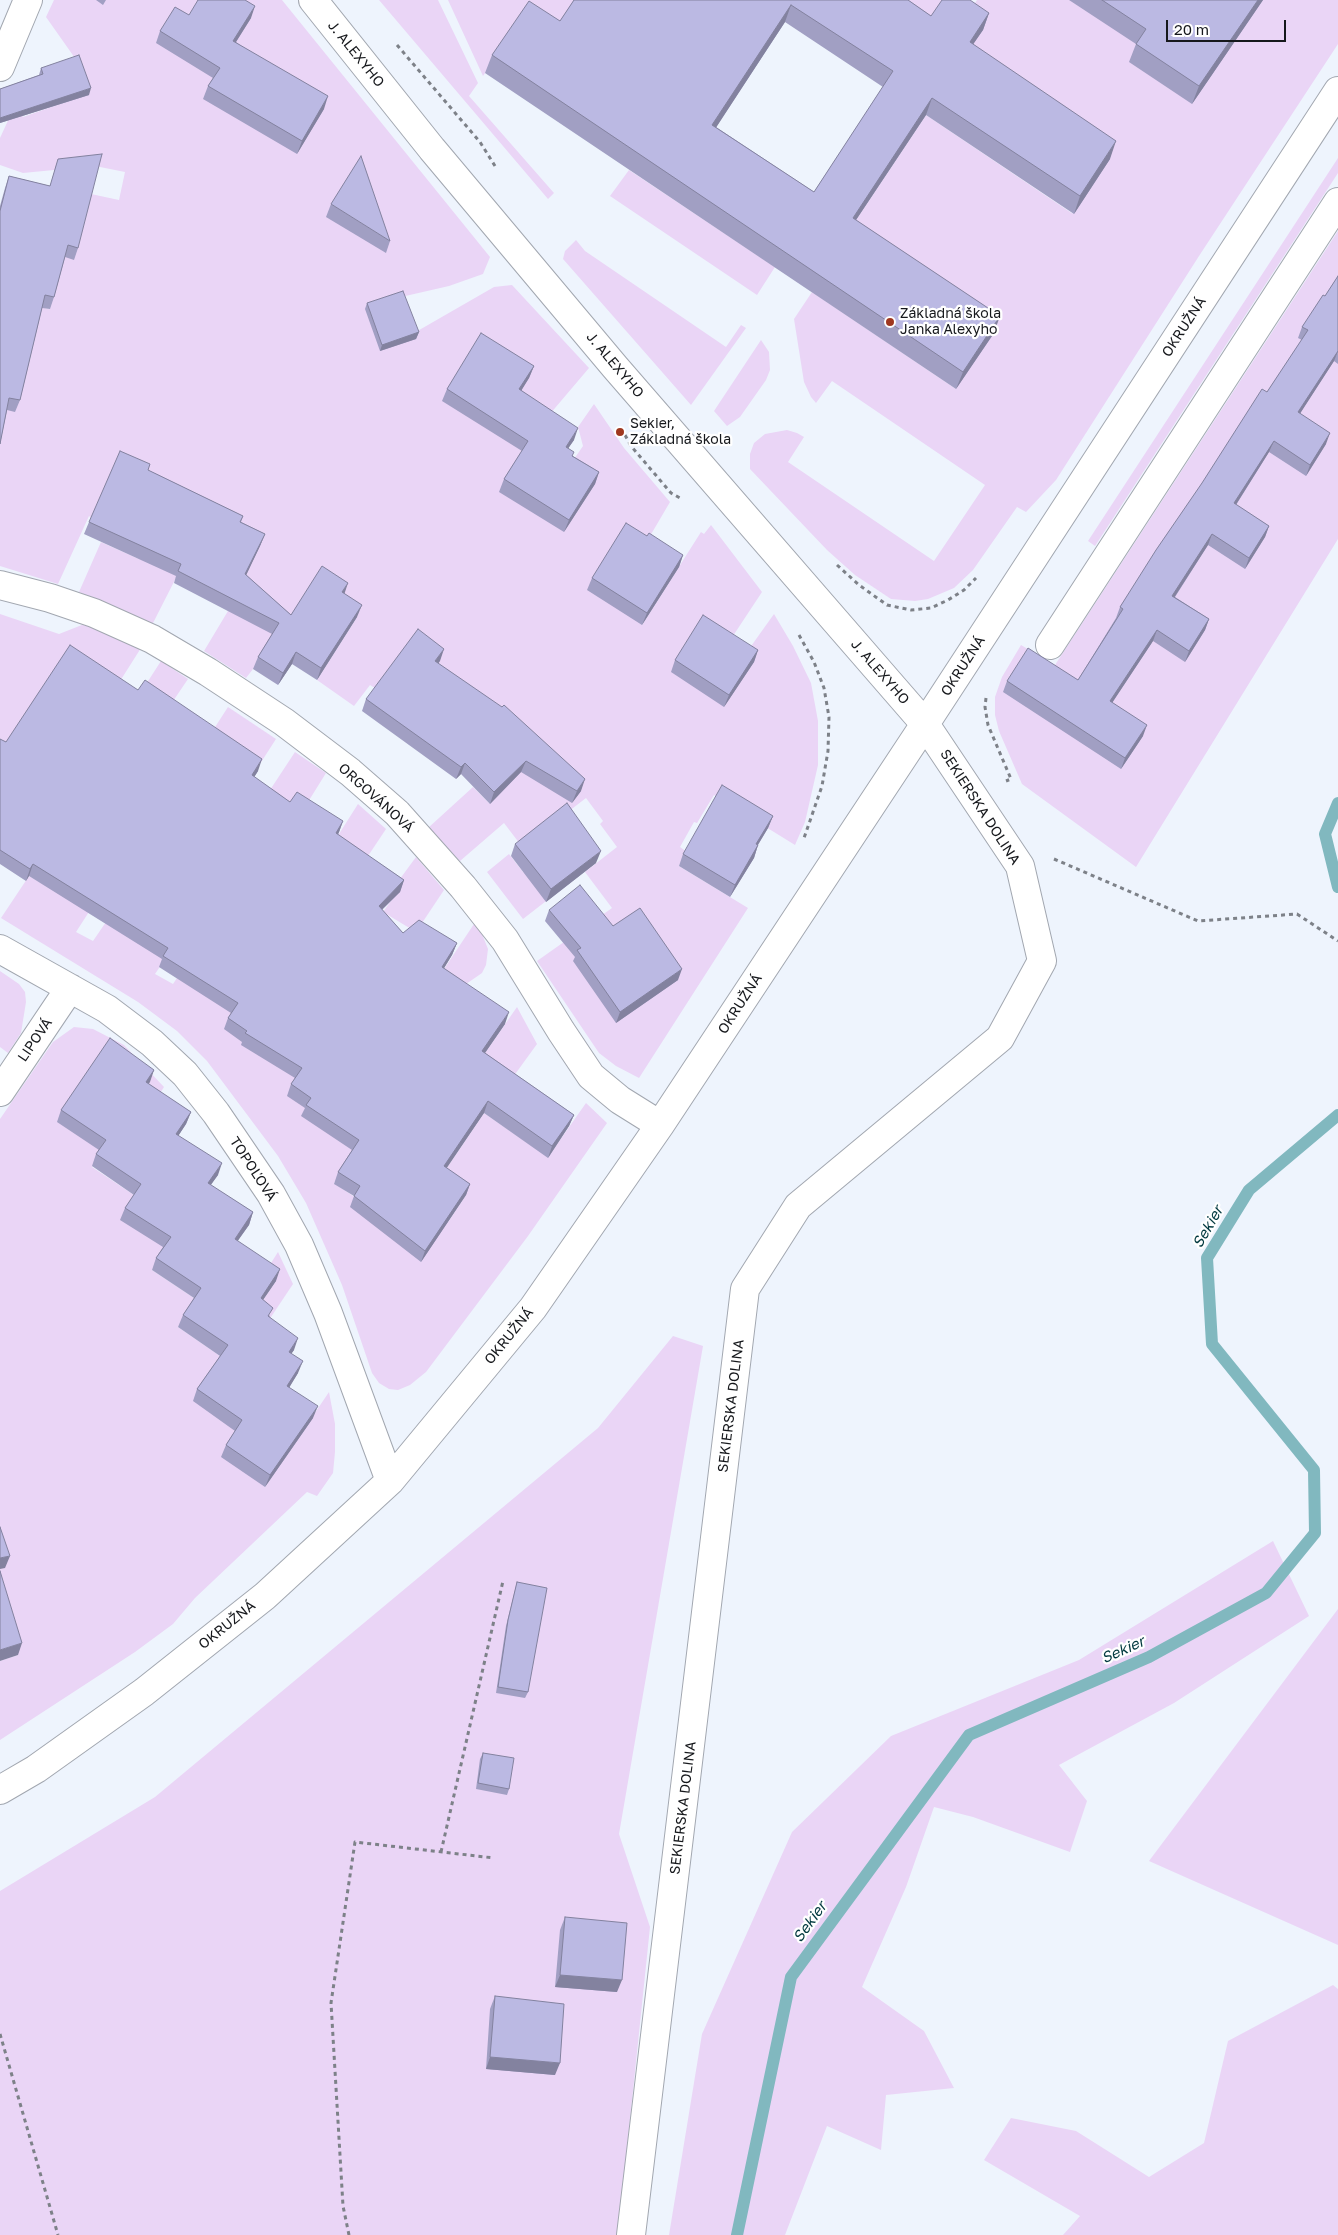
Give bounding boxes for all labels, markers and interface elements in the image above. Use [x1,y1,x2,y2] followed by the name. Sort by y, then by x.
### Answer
[1168,10,1288,42] scale bar
[324,18,388,90] street label: J. ALEXYHO
[1174,20,1209,38] text: 20 m
[1158,294,1210,360] street label: OKRUŽNÁ
[900,306,1001,338] place label: Základná škola Janka Alexyho
[884,316,896,328] marker: Základná škola Janka Alexyho
[583,329,647,401] street label: J. ALEXYHO
[630,416,731,448] place label: Sekier, Základná škola
[614,426,626,438] marker: Sekier, Základná škola
[937,633,989,699] street label: OKRUŽNÁ
[847,636,913,708] street label: J. ALEXYHO
[936,746,1024,868] street label: SEKIERSKA DOLINA
[335,760,417,836] street label: ORGOVÁNOVÁ
[714,971,766,1037] street label: OKRUŽNÁ
[14,1015,56,1065] street label: LIPOVÁ
[226,1134,280,1204] street label: TOPOĽOVÁ
[1189,1203,1227,1251] water label: Sekier
[481,1304,537,1368] street label: OKRUŽNÁ
[715,1338,747,1474] street label: SEKIERSKA DOLINA
[195,1597,259,1653] street label: OKRUŽNÁ
[1099,1633,1147,1667] water label: Sekier
[667,1740,699,1876] street label: SEKIERSKA DOLINA
[789,1898,831,1946] water label: Sekier

